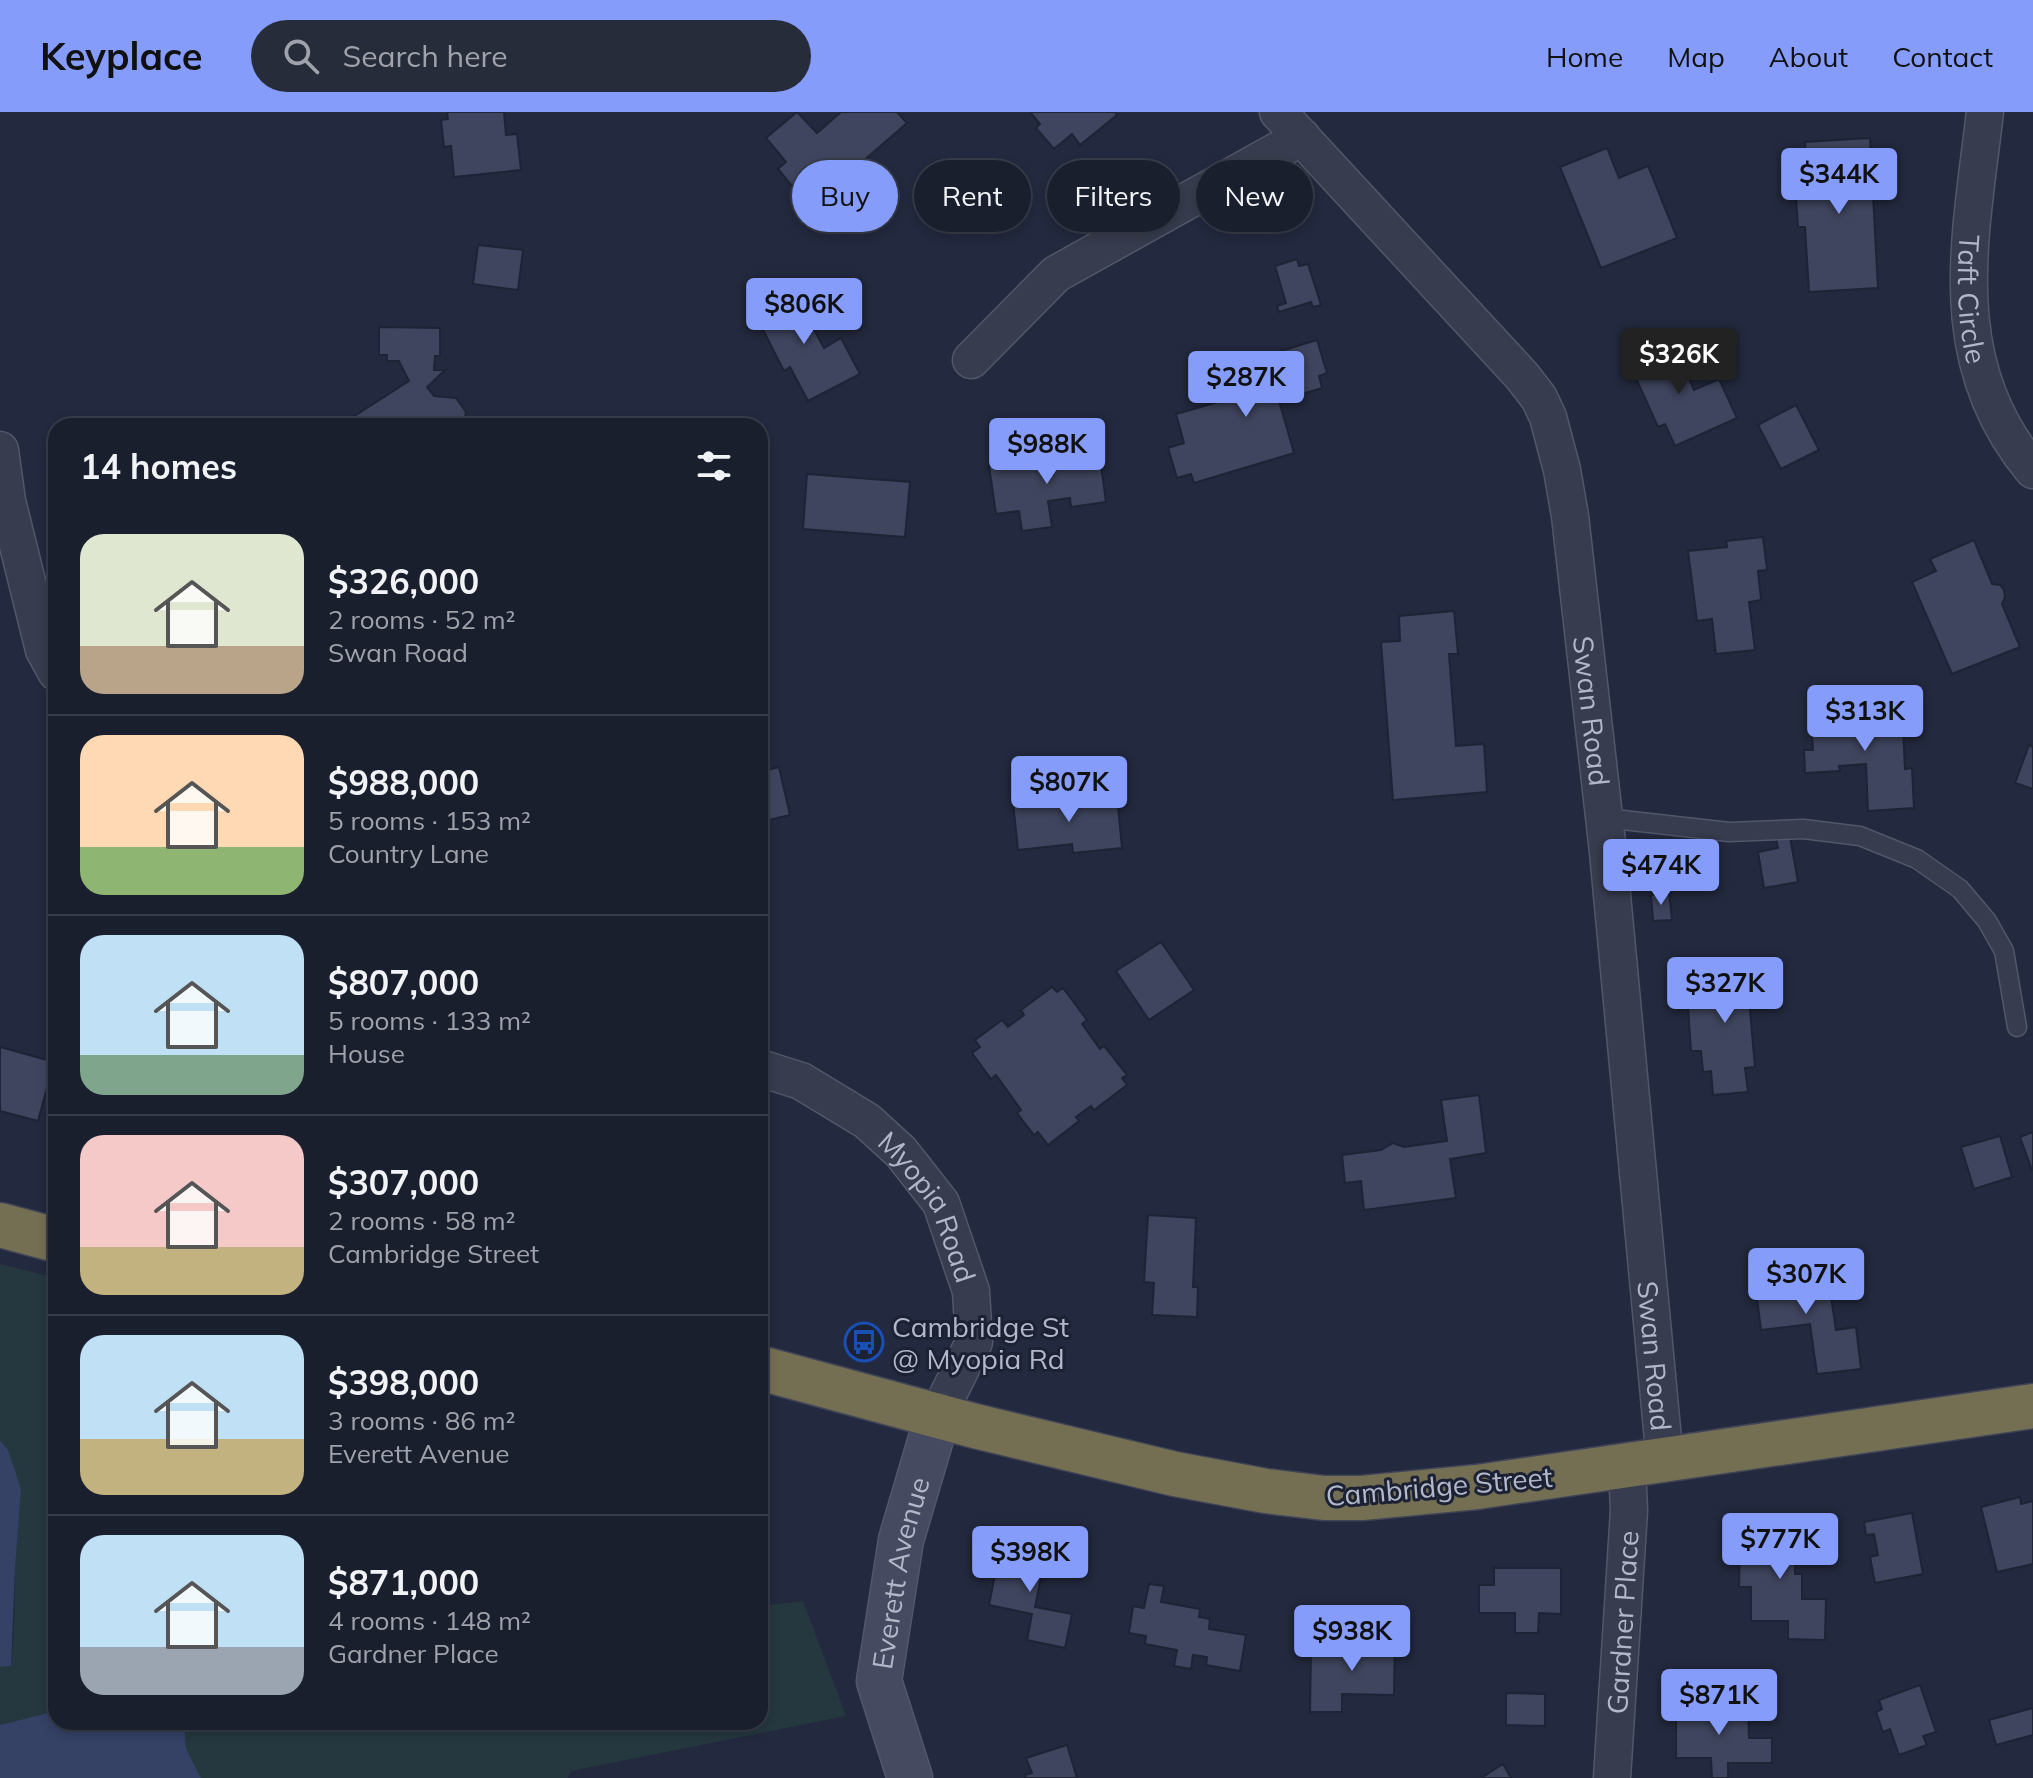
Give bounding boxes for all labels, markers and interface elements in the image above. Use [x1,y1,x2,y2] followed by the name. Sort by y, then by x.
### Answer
[251,20,811,92] search box
[40,32,203,80] text: Keyplace
[279,34,323,78] icon: search
[343,37,508,75] text: Search here
[1546,39,1623,74] text: Home
[1667,39,1725,74] text: Map
[1769,39,1848,74] text: About
[1892,39,1993,74] text: Contact
[1783,148,1895,216] pin: $344K
[1799,157,1879,190] text: $344K
[792,160,898,232] chip: Buy
[914,160,1031,232] chip: Rent
[1047,160,1180,232] chip: Filters
[1196,160,1313,232] chip: New
[1951,234,1995,367] street label: Taft Circle
[748,278,860,346] pin: $806K
[764,287,844,320] text: $806K
[1623,328,1735,396] pin: $326K
[1639,337,1719,370] text: $326K
[1190,351,1302,419] pin: $287K
[1206,360,1286,393] text: $287K
[991,418,1103,486] pin: $988K
[1007,427,1087,460] text: $988K
[692,444,736,488] icon: filters
[80,445,237,488] text: 14 homes
[328,560,479,603] text: $326,000
[144,566,240,662] icon: home
[328,603,515,636] text: 2 rooms · 52 m²
[1566,634,1618,788] street label: Swan Road
[328,636,468,669] text: Swan Road
[1809,685,1921,753] pin: $313K
[1825,694,1905,727] text: $313K
[1013,756,1125,824] pin: $807K
[328,761,479,804] text: $988,000
[1029,765,1109,798] text: $807K
[144,767,240,863] icon: home
[328,804,531,837] text: 5 rooms · 153 m²
[328,837,489,870] text: Country Lane
[1605,839,1717,907] pin: $474K
[1621,848,1701,881] text: $474K
[1669,957,1781,1025] pin: $327K
[328,961,479,1004] text: $807,000
[1685,966,1765,999] text: $327K
[144,967,240,1063] icon: home
[328,1004,531,1037] text: 5 rooms · 133 m²
[328,1037,405,1070] text: House
[872,1123,984,1287] street label: Myopia Road
[328,1161,479,1204] text: $307,000
[144,1167,240,1263] icon: home
[328,1204,515,1237] text: 2 rooms · 58 m²
[328,1237,539,1270] text: Cambridge Street
[1750,1248,1862,1316] pin: $307K
[1766,1257,1846,1290] text: $307K
[1631,1279,1680,1432] street label: Swan Road
[892,1309,1069,1376] place label: Cambridge St @ Myopia Rd
[843,1321,885,1363] bus stop icon: Cambridge St @ Myopia Rd
[328,1361,479,1404] text: $398,000
[144,1367,240,1463] icon: home
[328,1404,515,1437] text: 3 rooms · 86 m²
[328,1437,509,1470] text: Everett Avenue
[1324,1459,1554,1513] street label: Cambridge Street
[864,1473,936,1671] street label: Everett Avenue
[1724,1513,1836,1581] pin: $777K
[1740,1522,1820,1555] text: $777K
[974,1526,1086,1594] pin: $398K
[1599,1529,1645,1715] street label: Gardner Place
[990,1535,1070,1568] text: $398K
[328,1561,479,1604] text: $871,000
[144,1567,240,1663] icon: home
[328,1604,531,1637] text: 4 rooms · 148 m²
[1296,1605,1408,1673] pin: $938K
[1312,1614,1392,1647] text: $938K
[328,1637,499,1670] text: Gardner Place
[1663,1669,1775,1737] pin: $871K
[1679,1678,1759,1711] text: $871K

